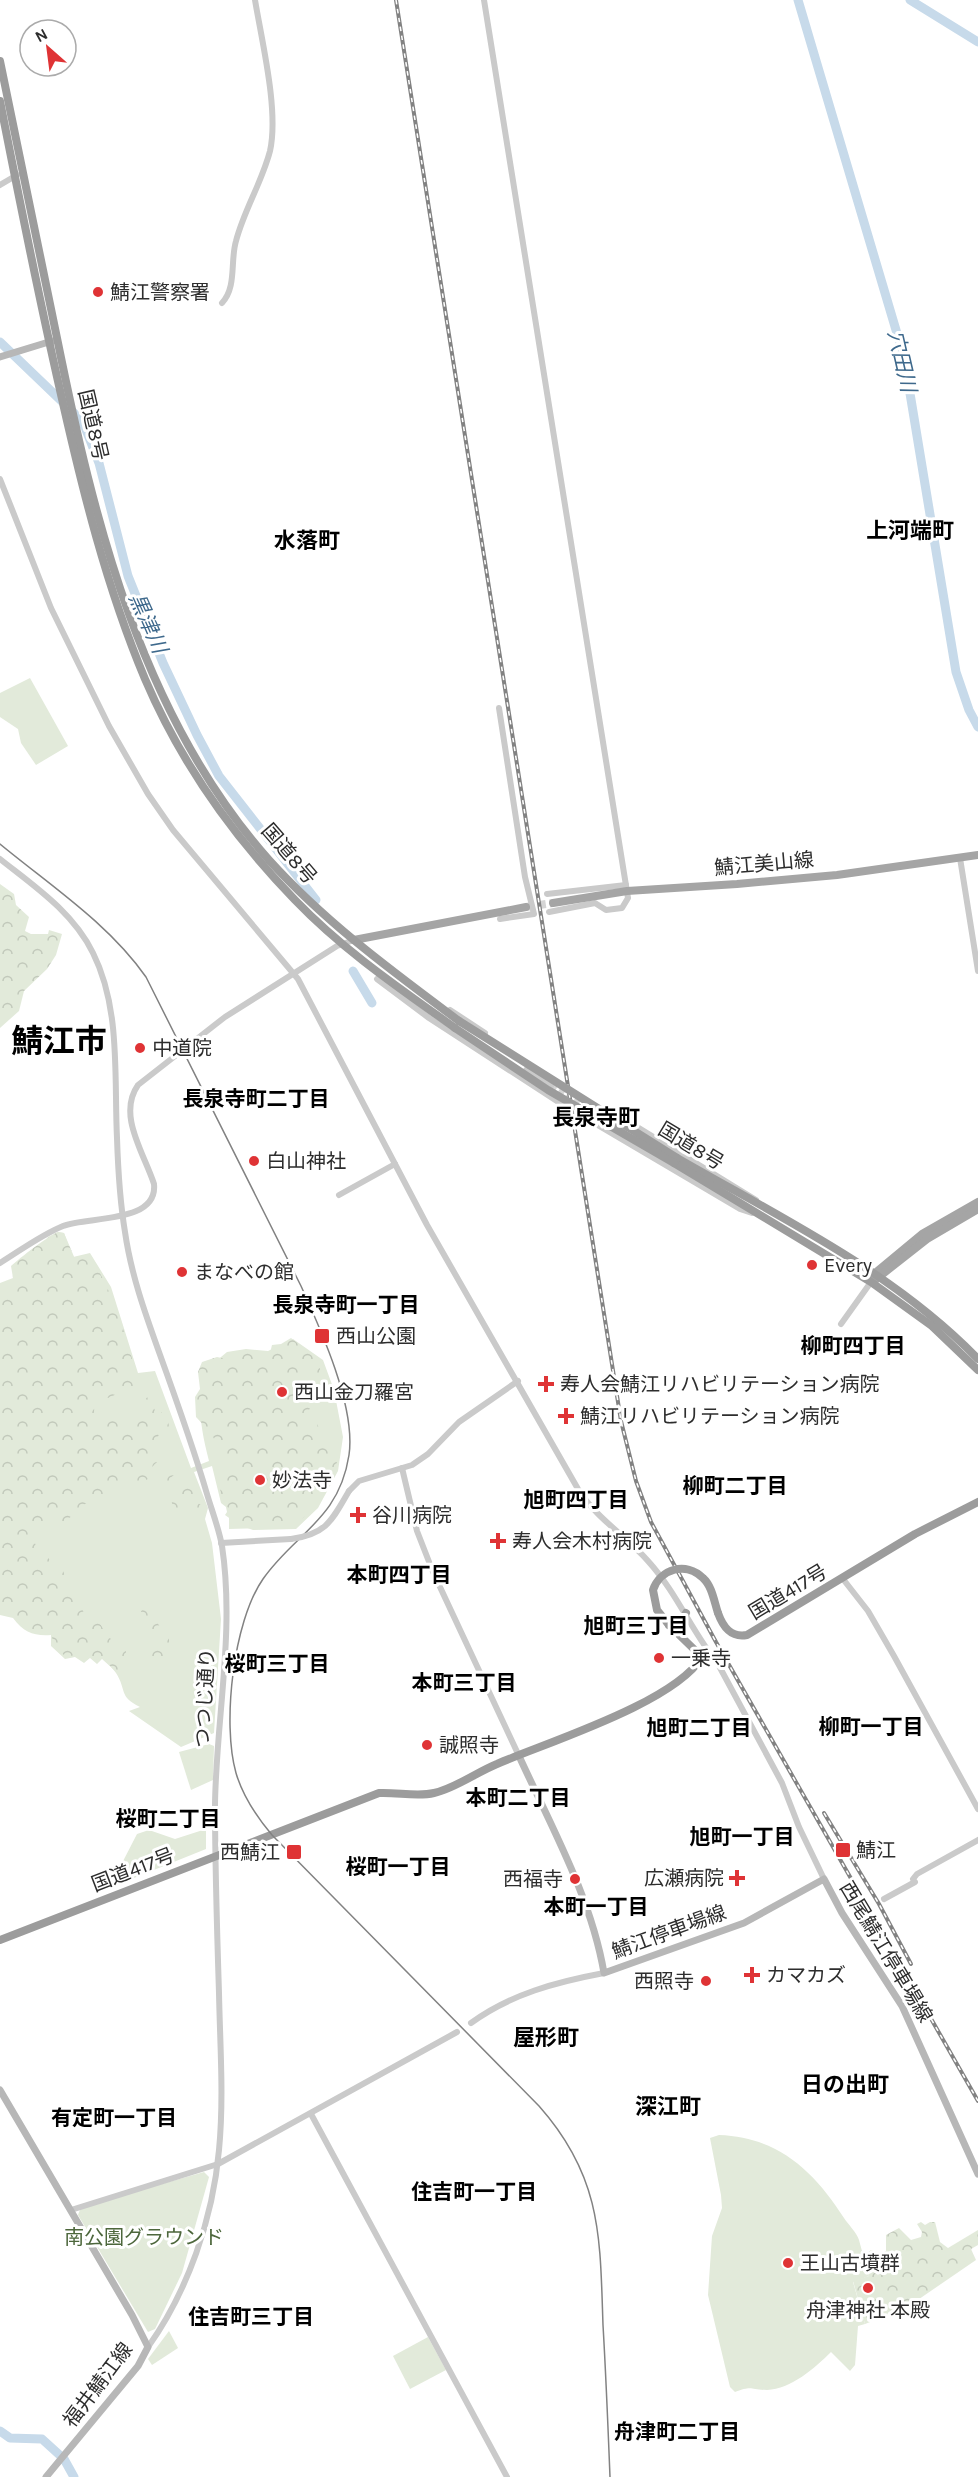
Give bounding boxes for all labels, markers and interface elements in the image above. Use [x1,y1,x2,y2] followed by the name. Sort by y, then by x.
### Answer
[18,18,78,78] north arrow
[32,24,51,46] text: N
[110,281,210,304] place label: 鯖江警察署
[91,285,105,299] marker: 鯖江警察署
[883,328,921,396] water label: 穴田川
[74,387,112,463] street label: 国道8号
[866,518,954,544] district label: 上河端町
[274,528,340,554] district label: 水落町
[124,589,173,658] water label: 黒津川
[257,819,321,889] street label: 国道8号
[713,848,815,880] street label: 鯖江美山線
[11,1023,107,1060] district label: 鯖江市
[152,1037,212,1060] place label: 中道院
[133,1041,147,1055] marker: 中道院
[183,1087,330,1111] district label: 長泉寺町二丁目
[552,1105,640,1131] district label: 長泉寺町
[654,1118,728,1174] street label: 国道8号
[266,1150,346,1173] place label: 白山神社
[247,1154,261,1168] marker: 白山神社
[824,1254,872,1277] place label: Every
[805,1258,819,1272] marker: Every
[194,1261,294,1284] place label: まなべの館
[175,1265,189,1279] marker: まなべの館
[273,1293,420,1317] district label: 長泉寺町一丁目
[336,1325,416,1348] place label: 西山公園
[313,1327,331,1345] marker: 西山公園
[801,1334,906,1358] district label: 柳町四丁目
[560,1373,880,1396] place label: 寿人会鯖江リハビリテーション病院
[537,1375,555,1393] marker: 寿人会鯖江リハビリテーション病院
[294,1381,414,1404] place label: 西山金刀羅宮
[275,1385,289,1399] marker: 西山金刀羅宮
[580,1405,840,1428] place label: 鯖江リハビリテーション病院
[557,1407,575,1425] marker: 鯖江リハビリテーション病院
[272,1469,332,1492] place label: 妙法寺
[253,1473,267,1487] marker: 妙法寺
[683,1474,788,1498] district label: 柳町二丁目
[524,1488,629,1512] district label: 旭町四丁目
[372,1504,452,1527] place label: 谷川病院
[349,1506,367,1524] marker: 谷川病院
[512,1530,652,1553] place label: 寿人会木村病院
[489,1532,507,1550] marker: 寿人会木村病院
[745,1560,831,1624] street label: 国道417号
[347,1563,452,1587] district label: 本町四丁目
[584,1614,689,1638] district label: 旭町三丁目
[191,1647,219,1749] street label: つつじ通り
[671,1647,731,1670] place label: 一乗寺
[652,1651,666,1665] marker: 一乗寺
[225,1652,330,1676] district label: 桜町三丁目
[412,1671,517,1695] district label: 本町三丁目
[819,1715,924,1739] district label: 柳町一丁目
[647,1716,752,1740] district label: 旭町二丁目
[439,1734,499,1757] place label: 誠照寺
[420,1738,434,1752] marker: 誠照寺
[466,1786,571,1810] district label: 本町二丁目
[116,1807,221,1831] district label: 桜町二丁目
[690,1825,795,1849] district label: 旭町一丁目
[856,1839,896,1862] place label: 鯖江
[220,1841,280,1864] place label: 西鯖江
[834,1841,852,1859] marker: 鯖江
[285,1843,303,1861] marker: 西鯖江
[88,1844,178,1896] street label: 国道417号
[346,1855,451,1879] district label: 桜町一丁目
[644,1867,724,1890] place label: 広瀬病院
[503,1868,563,1891] place label: 西福寺
[728,1869,746,1887] marker: 広瀬病院
[568,1872,582,1886] marker: 西福寺
[835,1878,937,2026] street label: 西尾鯖江停車場線
[544,1895,649,1919] district label: 本町一丁目
[609,1901,729,1963] street label: 鯖江停車場線
[766,1964,846,1987] place label: カマカズ
[743,1966,761,1984] marker: カマカズ
[634,1970,694,1993] place label: 西照寺
[699,1974,713,1988] marker: 西照寺
[513,2025,579,2051] district label: 屋形町
[801,2072,889,2098] district label: 日の出町
[635,2094,701,2120] district label: 深江町
[51,2106,177,2130] district label: 有定町一丁目
[411,2180,537,2204] district label: 住吉町一丁目
[64,2226,224,2249] park label: 南公園グラウンド
[800,2252,900,2275] place label: 王山古墳群
[781,2256,795,2270] marker: 王山古墳群
[861,2281,875,2295] marker: 舟津神社 本殿
[806,2299,930,2322] place label: 舟津神社 本殿
[188,2305,314,2329] district label: 住吉町三丁目
[59,2338,137,2432] street label: 福井鯖江線
[614,2420,740,2444] district label: 舟津町二丁目

